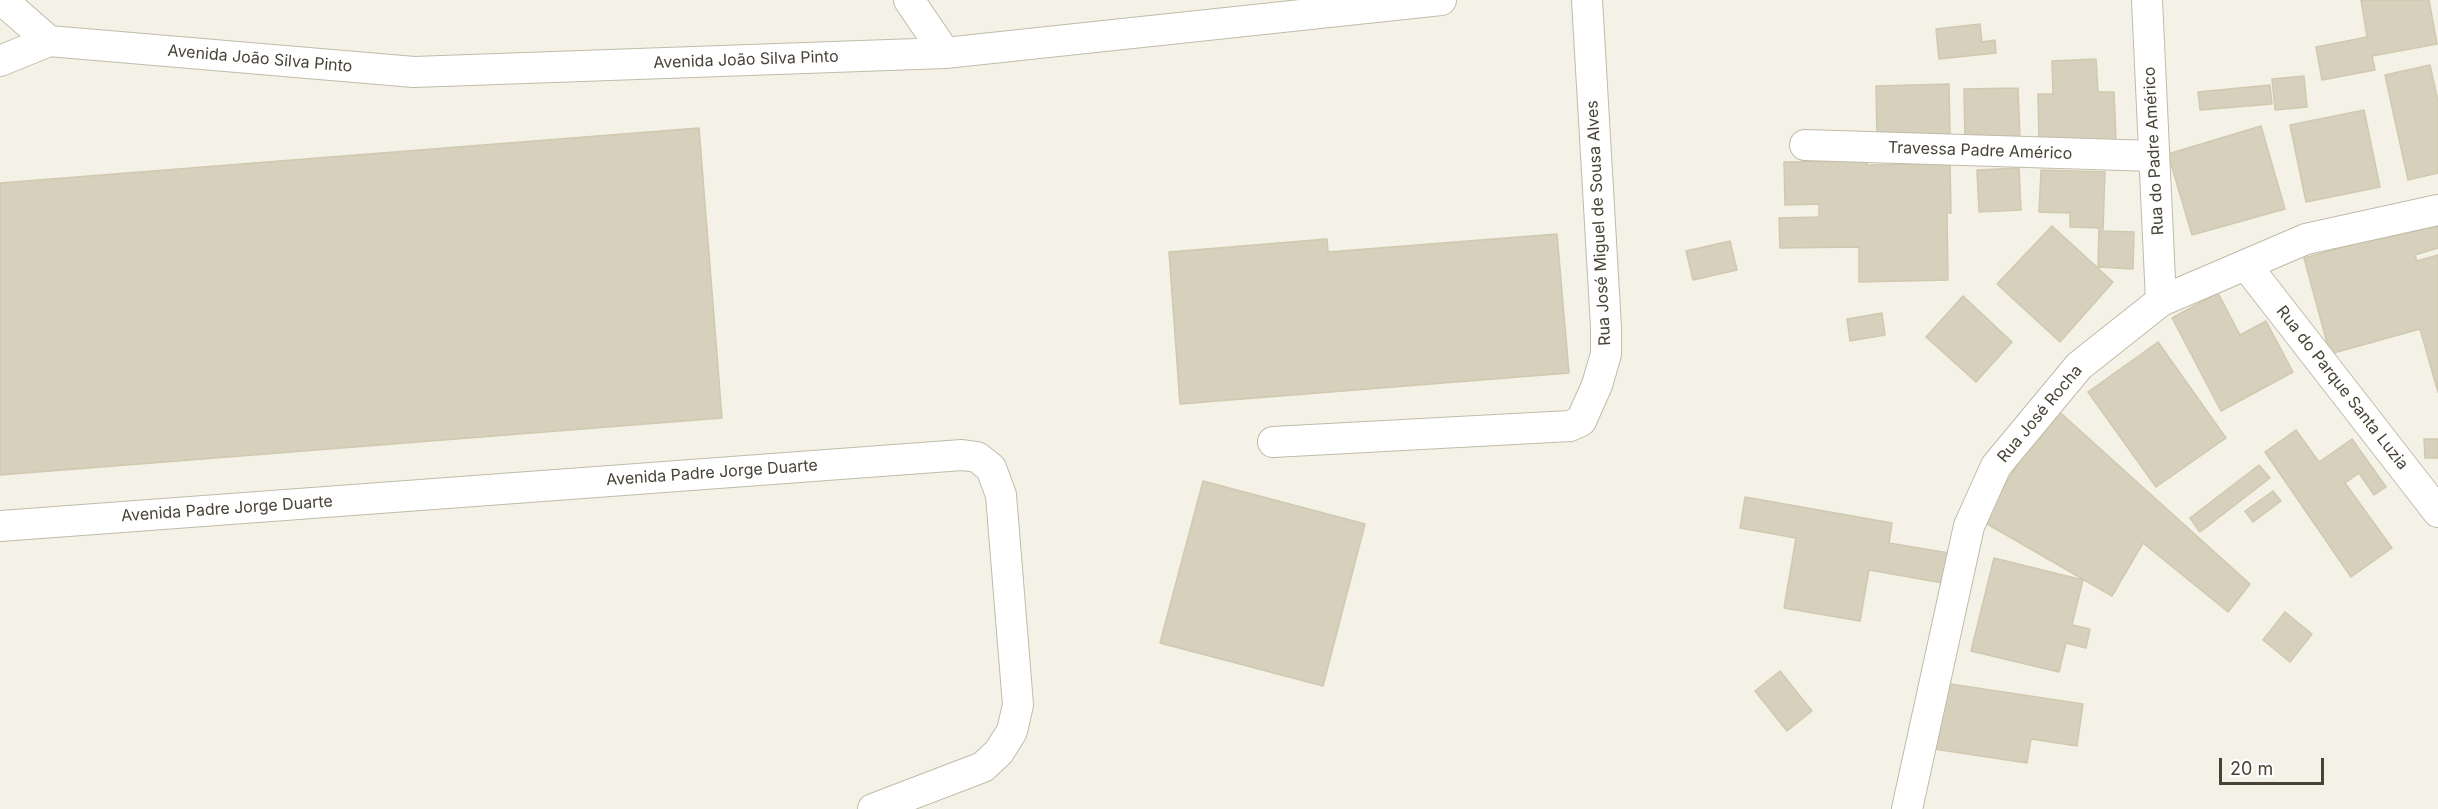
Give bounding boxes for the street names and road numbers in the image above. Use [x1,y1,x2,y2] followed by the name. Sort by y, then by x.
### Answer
[167,41,353,77] street label: Avenida João Silva Pinto
[653,47,839,73] street label: Avenida João Silva Pinto
[2140,66,2168,236] street label: Rua do Padre Américo
[1583,100,1615,346] street label: Rua José Miguel de Sousa Alves
[1888,138,2072,164] street label: Travessa Padre Américo
[2272,302,2412,474] street label: Rua do Parque Santa Luzia
[1994,361,2086,467] street label: Rua José Rocha
[606,456,818,490] street label: Avenida Padre Jorge Duarte
[121,492,333,526] street label: Avenida Padre Jorge Duarte

